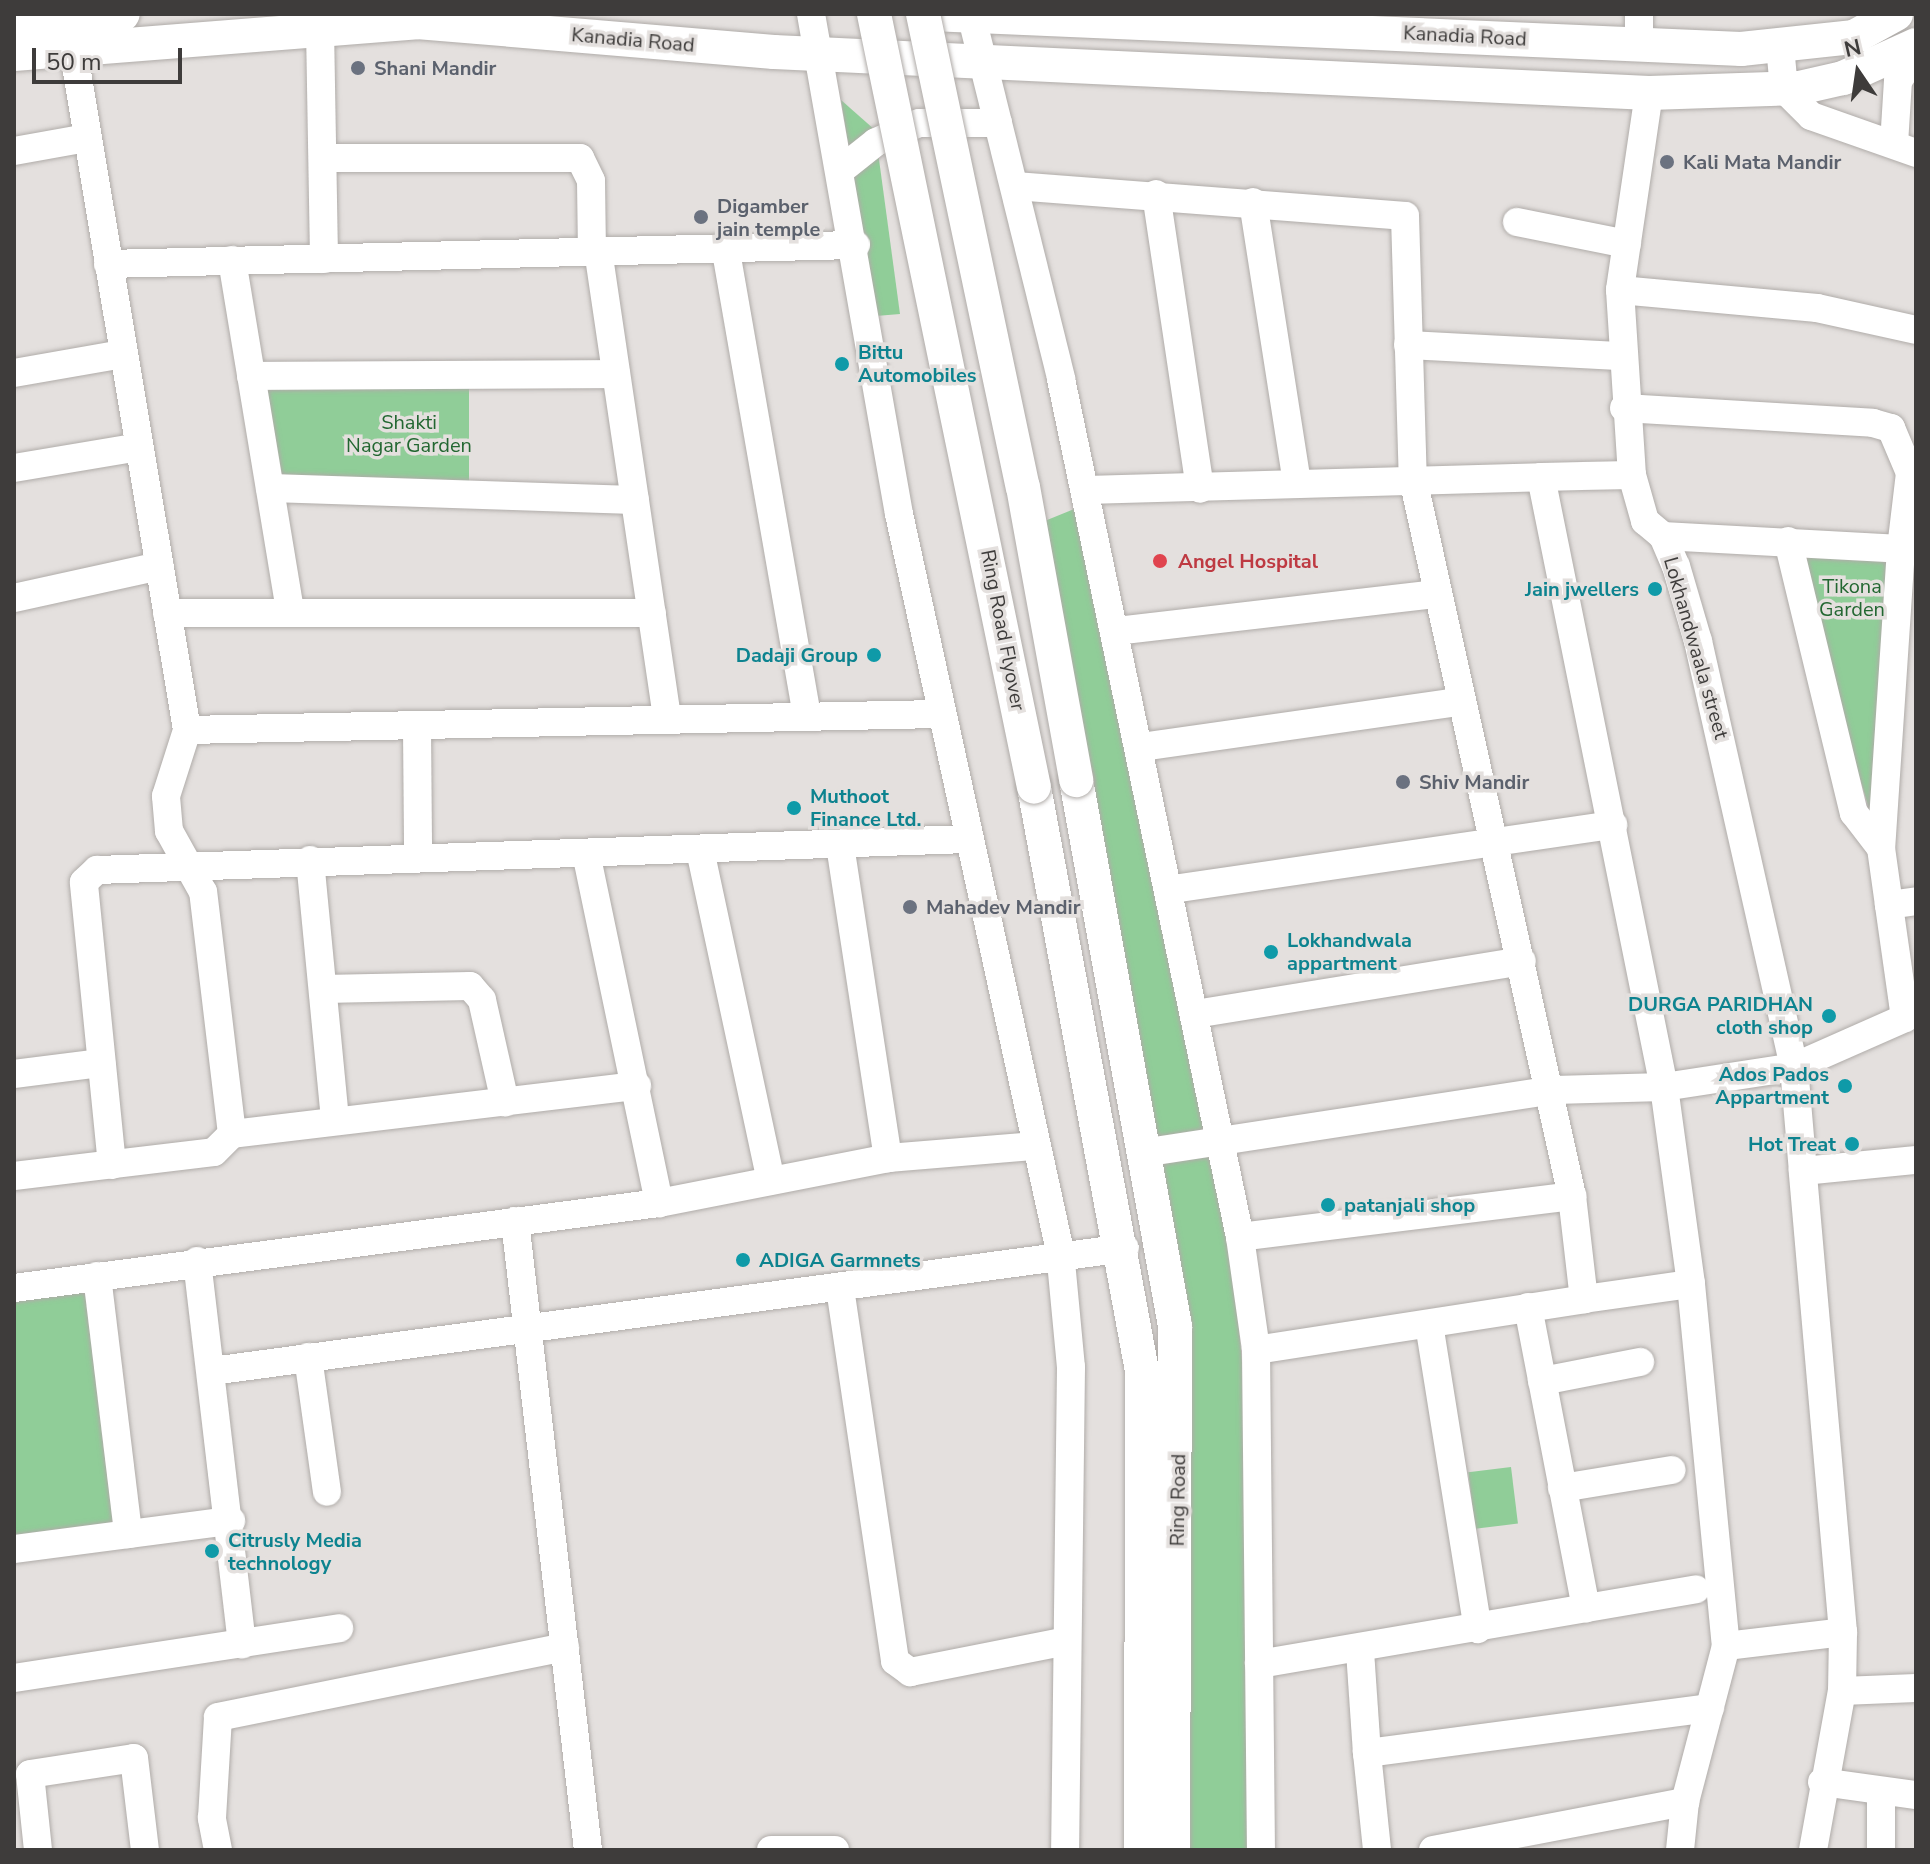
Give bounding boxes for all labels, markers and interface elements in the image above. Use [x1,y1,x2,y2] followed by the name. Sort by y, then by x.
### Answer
[1403,21,1527,51] street label: Kanadia Road
[570,23,696,57] street label: Kanadia Road
[36,32,186,82] scale bar
[1818,32,1898,112] north arrow
[1841,32,1864,65] text: N
[46,46,102,78] text: 50 m
[374,56,496,80] place label: Shani Mandir
[349,59,367,77] marker: Shani Mandir
[1683,150,1841,174] place label: Kali Mata Mandir
[1658,153,1676,171] marker: Kali Mata Mandir
[717,194,820,241] place label: Digamber jain temple
[692,208,710,226] marker: Digamber jain temple
[858,340,977,387] place label: Bittu Automobiles
[833,355,851,373] marker: Bittu Automobiles
[346,410,472,457] park label: Shakti Nagar Garden
[976,547,1030,713] street label: Ring Road Flyover
[1178,549,1318,573] place label: Angel Hospital
[1149,550,1171,572] marker: Angel Hospital
[1659,554,1733,742] street label: Lokhandwaala street
[1819,574,1885,621] park label: Tikona Garden
[1525,577,1639,601] place label: Jain jwellers
[1646,580,1664,598] marker: Jain jwellers
[736,643,858,667] place label: Dadaji Group
[865,646,883,664] marker: Dadaji Group
[1419,770,1529,794] place label: Shiv Mandir
[1394,773,1412,791] marker: Shiv Mandir
[810,784,921,831] place label: Muthoot Finance Ltd.
[785,799,803,817] marker: Muthoot Finance Ltd.
[926,895,1080,919] place label: Mahadev Mandir
[901,898,919,916] marker: Mahadev Mandir
[1287,928,1412,975] place label: Lokhandwala appartment
[1262,943,1280,961] marker: Lokhandwala appartment
[1628,992,1813,1039] place label: DURGA PARIDHAN cloth shop
[1820,1007,1838,1025] marker: DURGA PARIDHAN cloth shop
[1715,1062,1829,1109] place label: Ados Pados Appartment
[1836,1077,1854,1095] marker: Ados Pados Appartment
[1748,1132,1836,1156] place label: Hot Treat
[1843,1135,1861,1153] marker: Hot Treat
[1344,1193,1475,1217] place label: patanjali shop
[1319,1196,1337,1214] marker: patanjali shop
[759,1248,921,1272] place label: ADIGA Garmnets
[734,1251,752,1269] marker: ADIGA Garmnets
[1165,1453,1191,1547] street label: Ring Road
[228,1528,362,1575] place label: Citrusly Media technology
[203,1542,221,1560] marker: Citrusly Media technology

